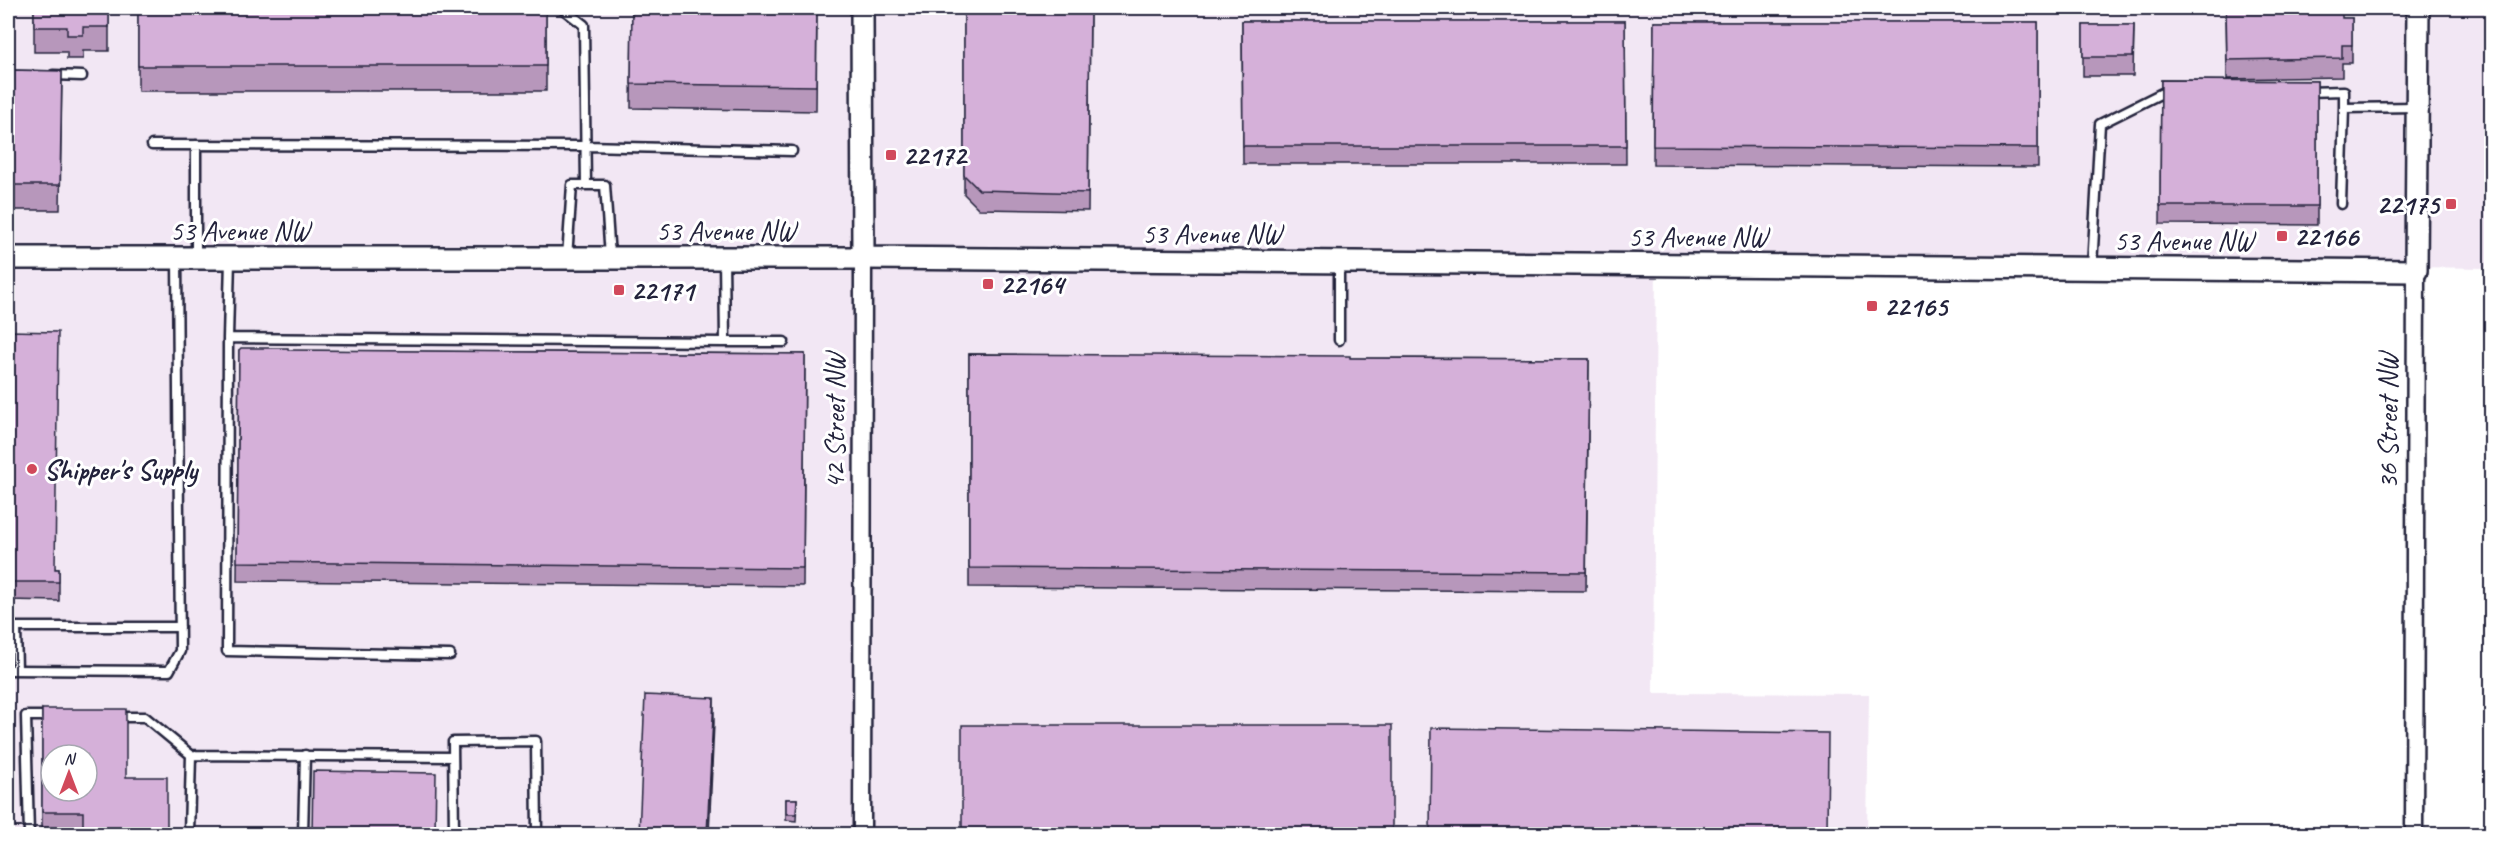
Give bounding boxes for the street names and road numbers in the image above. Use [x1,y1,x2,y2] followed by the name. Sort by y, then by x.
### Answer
[170,213,313,248] street label: 53 Avenue NW
[656,213,799,248] street label: 53 Avenue NW
[1142,216,1285,251] street label: 53 Avenue NW
[1628,219,1771,254] street label: 53 Avenue NW
[2114,223,2257,258] street label: 53 Avenue NW
[817,350,852,489] street label: 42 Street NW
[2370,350,2405,489] street label: 36 Street NW

